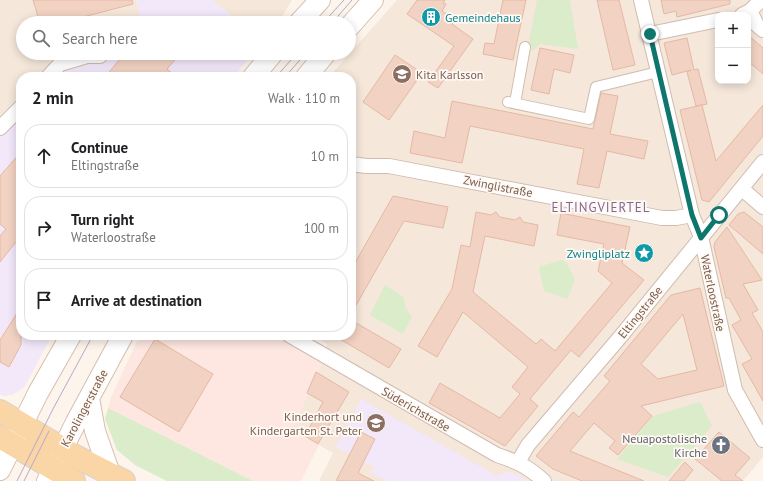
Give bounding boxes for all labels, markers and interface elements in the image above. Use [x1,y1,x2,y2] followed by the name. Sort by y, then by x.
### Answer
[420,6,442,28] building icon: Gemeindehaus
[445,10,521,25] place label: Gemeindehaus
[715,12,751,84] map controls
[715,12,751,48] button: +
[16,16,356,60] search box
[641,25,659,43] route end
[30,27,52,49] icon: search
[62,29,138,48] text: Search here
[715,48,751,84] button: −
[391,63,413,85] school or university icon: Kita Karlsson
[416,67,483,82] place label: Kita Karlsson
[32,87,73,109] text: 2 min
[268,90,340,107] text: Walk · 110 m
[71,138,128,157] text: Continue
[33,145,55,167] icon: ahead
[311,148,339,165] text: 10 m
[71,157,139,174] text: Eltingstraße
[462,172,534,200] street label: Zwinglistraße
[552,199,650,216] district label: ELTINGVIERTEL
[710,206,728,224] route start
[71,210,134,229] text: Turn right
[33,217,55,239] icon: right
[304,220,339,237] text: 100 m
[71,229,156,246] text: Waterloostraße
[633,242,655,264] place icon: Zwingliplatz
[567,246,630,261] place label: Zwingliplatz
[698,253,728,333] street label: Waterloostraße
[614,283,666,341] street label: Eltingstraße
[33,289,55,311] icon: arrive
[71,291,202,310] text: Arrive at destination
[57,367,111,449] street label: Karolingerstraße
[379,383,453,435] street label: Süderichstraße
[250,409,362,438] place label: Kinderhort und Kindergarten St. Peter
[365,412,387,434] school or university icon: Kinderhort und Kindergarten St. Peter
[622,431,707,460] place label: Neuapostolische Kirche
[710,434,732,456] church icon: Neuapostolische Kirche

